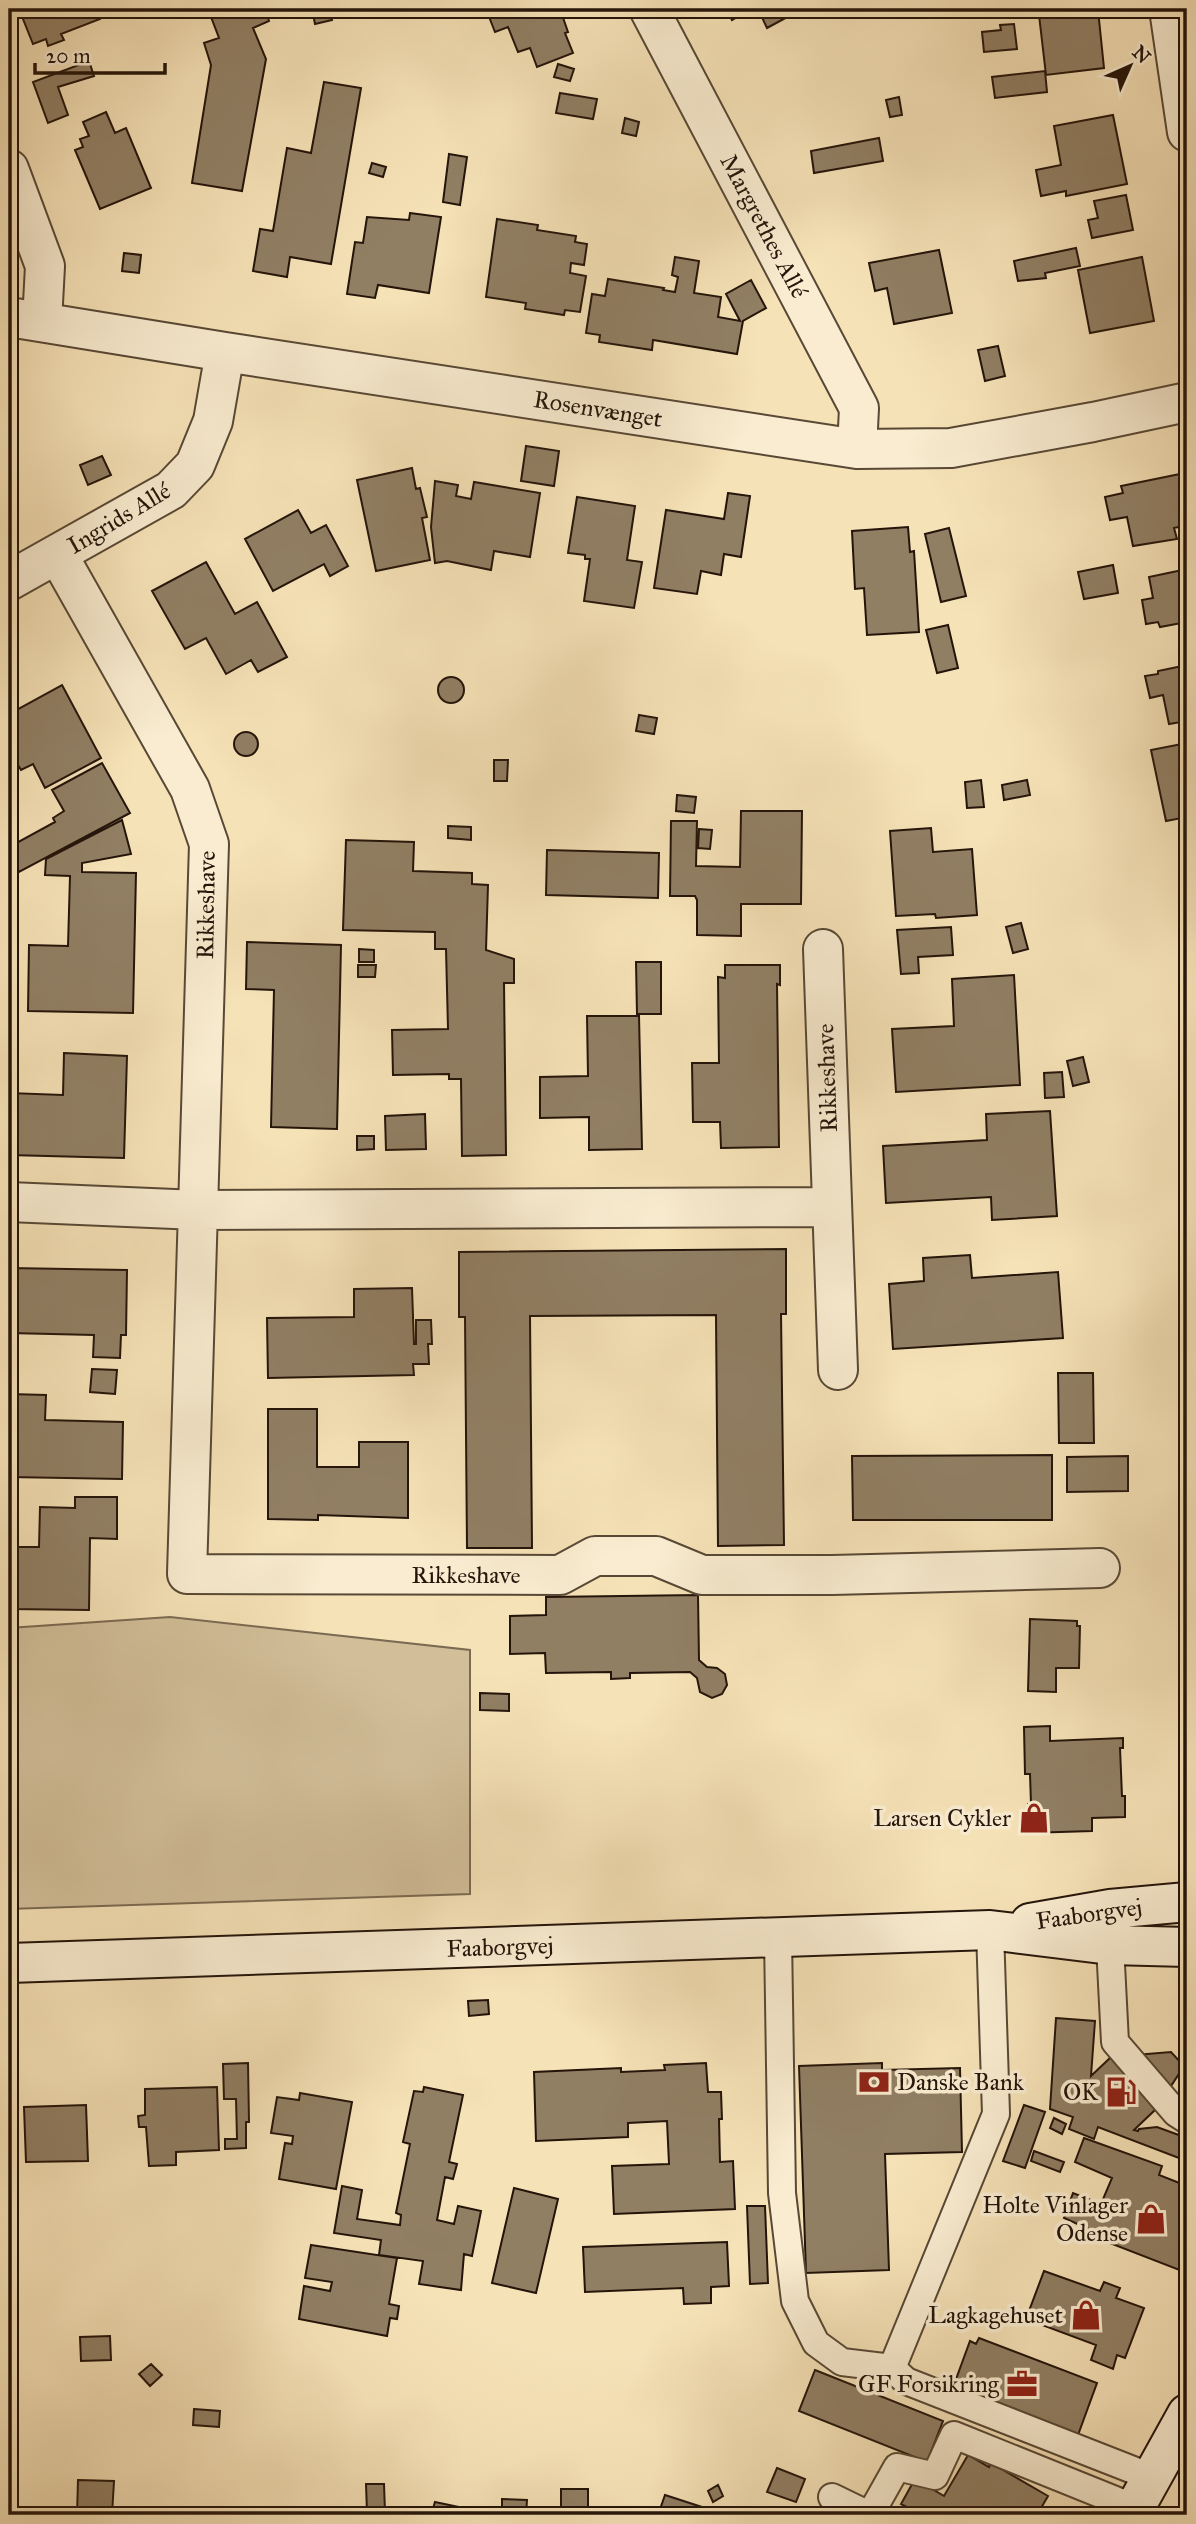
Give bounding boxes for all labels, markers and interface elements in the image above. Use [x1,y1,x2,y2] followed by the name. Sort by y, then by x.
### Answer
[35,32,164,76] scale bar
[1094,32,1164,102] north arrow
[1128,40,1156,68] text: N
[46,43,91,69] text: 20 m
[714,149,814,303] street label: Margrethes Allé
[531,384,665,434] street label: Rosenvænget
[62,476,176,560] street label: Ingrids Allé
[190,850,222,960] street label: Rikkeshave
[810,1023,844,1133] street label: Rikkeshave
[412,1560,520,1590] street label: Rikkeshave
[1017,1801,1051,1835] shop icon: Larsen Cykler
[873,1803,1011,1833] place label: Larsen Cykler
[1034,1892,1144,1936] street label: Faaborgvej
[446,1930,554,1964] street label: Faaborgvej
[857,2065,891,2099] bank icon: Danske Bank
[897,2067,1025,2097] place label: Danske Bank
[1104,2075,1138,2109] fuel station icon: OK
[1063,2077,1099,2107] place label: OK
[982,2190,1128,2248] place label: Holte Vinlager Odense
[1134,2202,1168,2236] shop icon: Holte Vinlager Odense
[1069,2298,1103,2332] shop icon: Lagkagehuset
[928,2300,1063,2330] place label: Lagkagehuset
[1005,2367,1039,2401] office icon: GF Forsikring
[858,2369,1000,2399] place label: GF Forsikring

